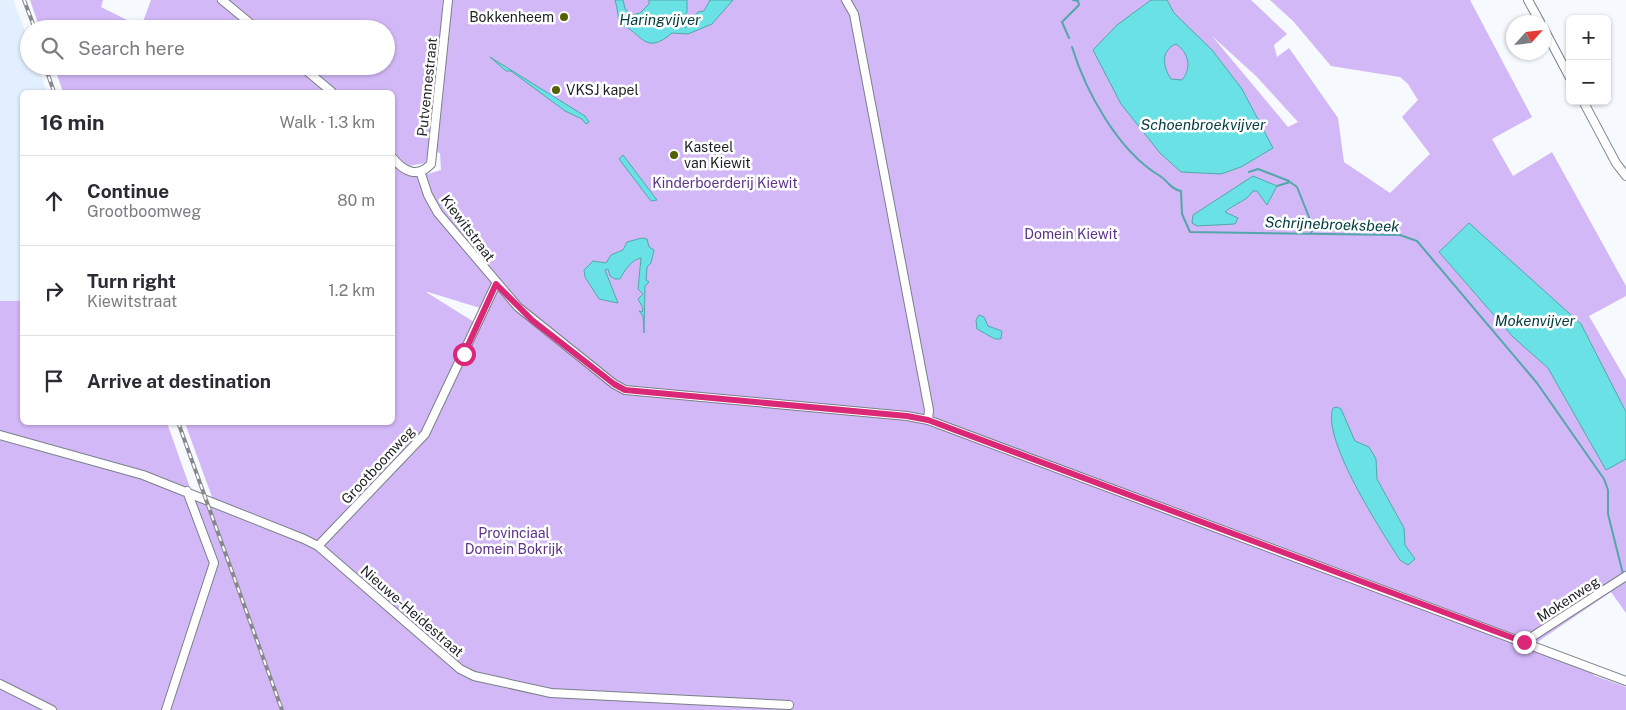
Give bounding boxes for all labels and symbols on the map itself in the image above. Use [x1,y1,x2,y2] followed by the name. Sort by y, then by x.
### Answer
[469,9,554,25] place label: Bokkenheem
[558,11,570,23] marker: Bokkenheem
[619,11,701,28] water label: Haringvijver
[1506,15,1551,60] north arrow
[414,37,440,137] street label: Putvennestraat
[566,82,639,98] place label: VKSJ kapel
[550,84,562,96] marker: VKSJ kapel
[1140,116,1266,133] water label: Schoenbroekvijver
[684,139,751,171] place label: Kasteel van Kiewit
[668,149,680,161] marker: Kasteel van Kiewit
[652,175,798,191] park label: Kinderboerderij Kiewit
[438,192,498,264] street label: Kiewitstraat
[1264,213,1401,235] water label: Schrijnebroeksbeek
[1024,226,1118,242] park label: Domein Kiewit
[1495,312,1576,329] water label: Mokenvijver
[453,343,476,366] route start
[338,423,418,507] street label: Grootboomweg
[465,525,563,557] park label: Provinciaal Domein Bokrijk
[357,562,467,660] street label: Nieuwe-Heidestraat
[1534,573,1602,625] street label: Mokenweg
[1513,631,1536,654] route end

